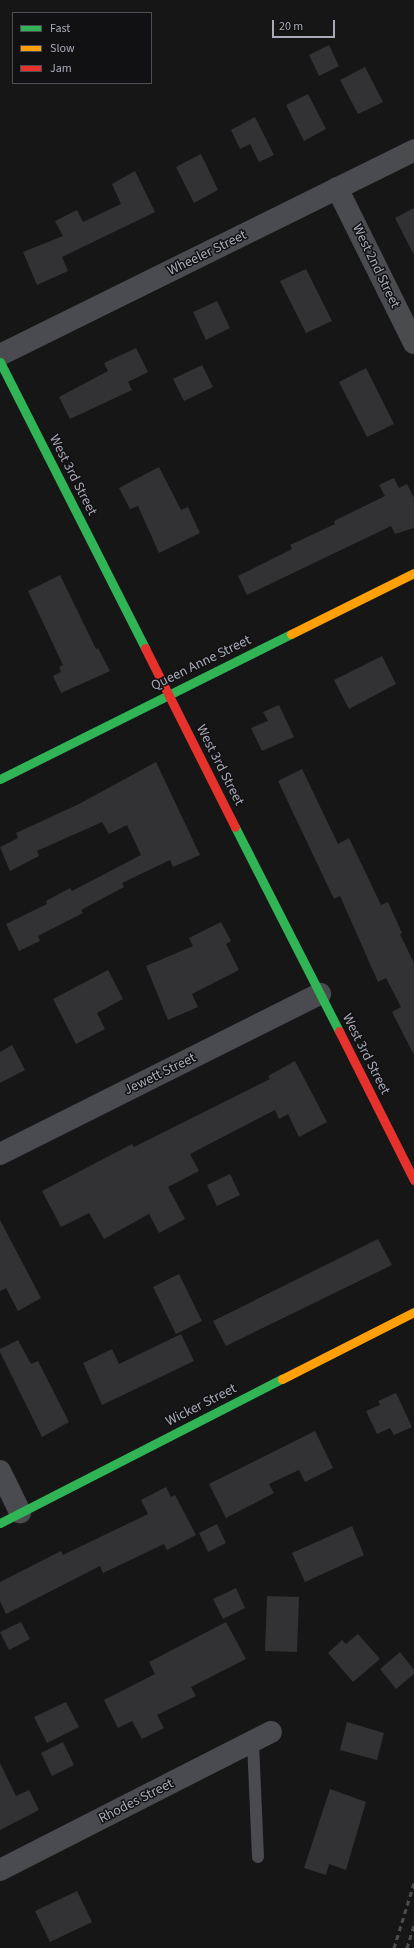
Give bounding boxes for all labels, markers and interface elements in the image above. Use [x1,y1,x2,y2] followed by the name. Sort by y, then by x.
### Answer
[12,12,152,84] legend
[274,12,337,38] scale bar
[279,18,303,35] text: 20 m
[50,20,70,37] text: Fast
[50,40,75,57] text: Slow
[50,60,72,77] text: Jam
[348,221,404,311] street label: West 2nd Street
[165,227,249,279] street label: Wheeler Street
[45,432,101,518] street label: West 3rd Street
[148,632,254,694] street label: Queen Anne Street
[192,722,248,808] street label: West 3rd Street
[338,1011,394,1097] street label: West 3rd Street
[121,1049,199,1099] street label: Jewett Street
[163,1380,239,1430] street label: Wicker Street
[96,1775,176,1827] street label: Rhodes Street

